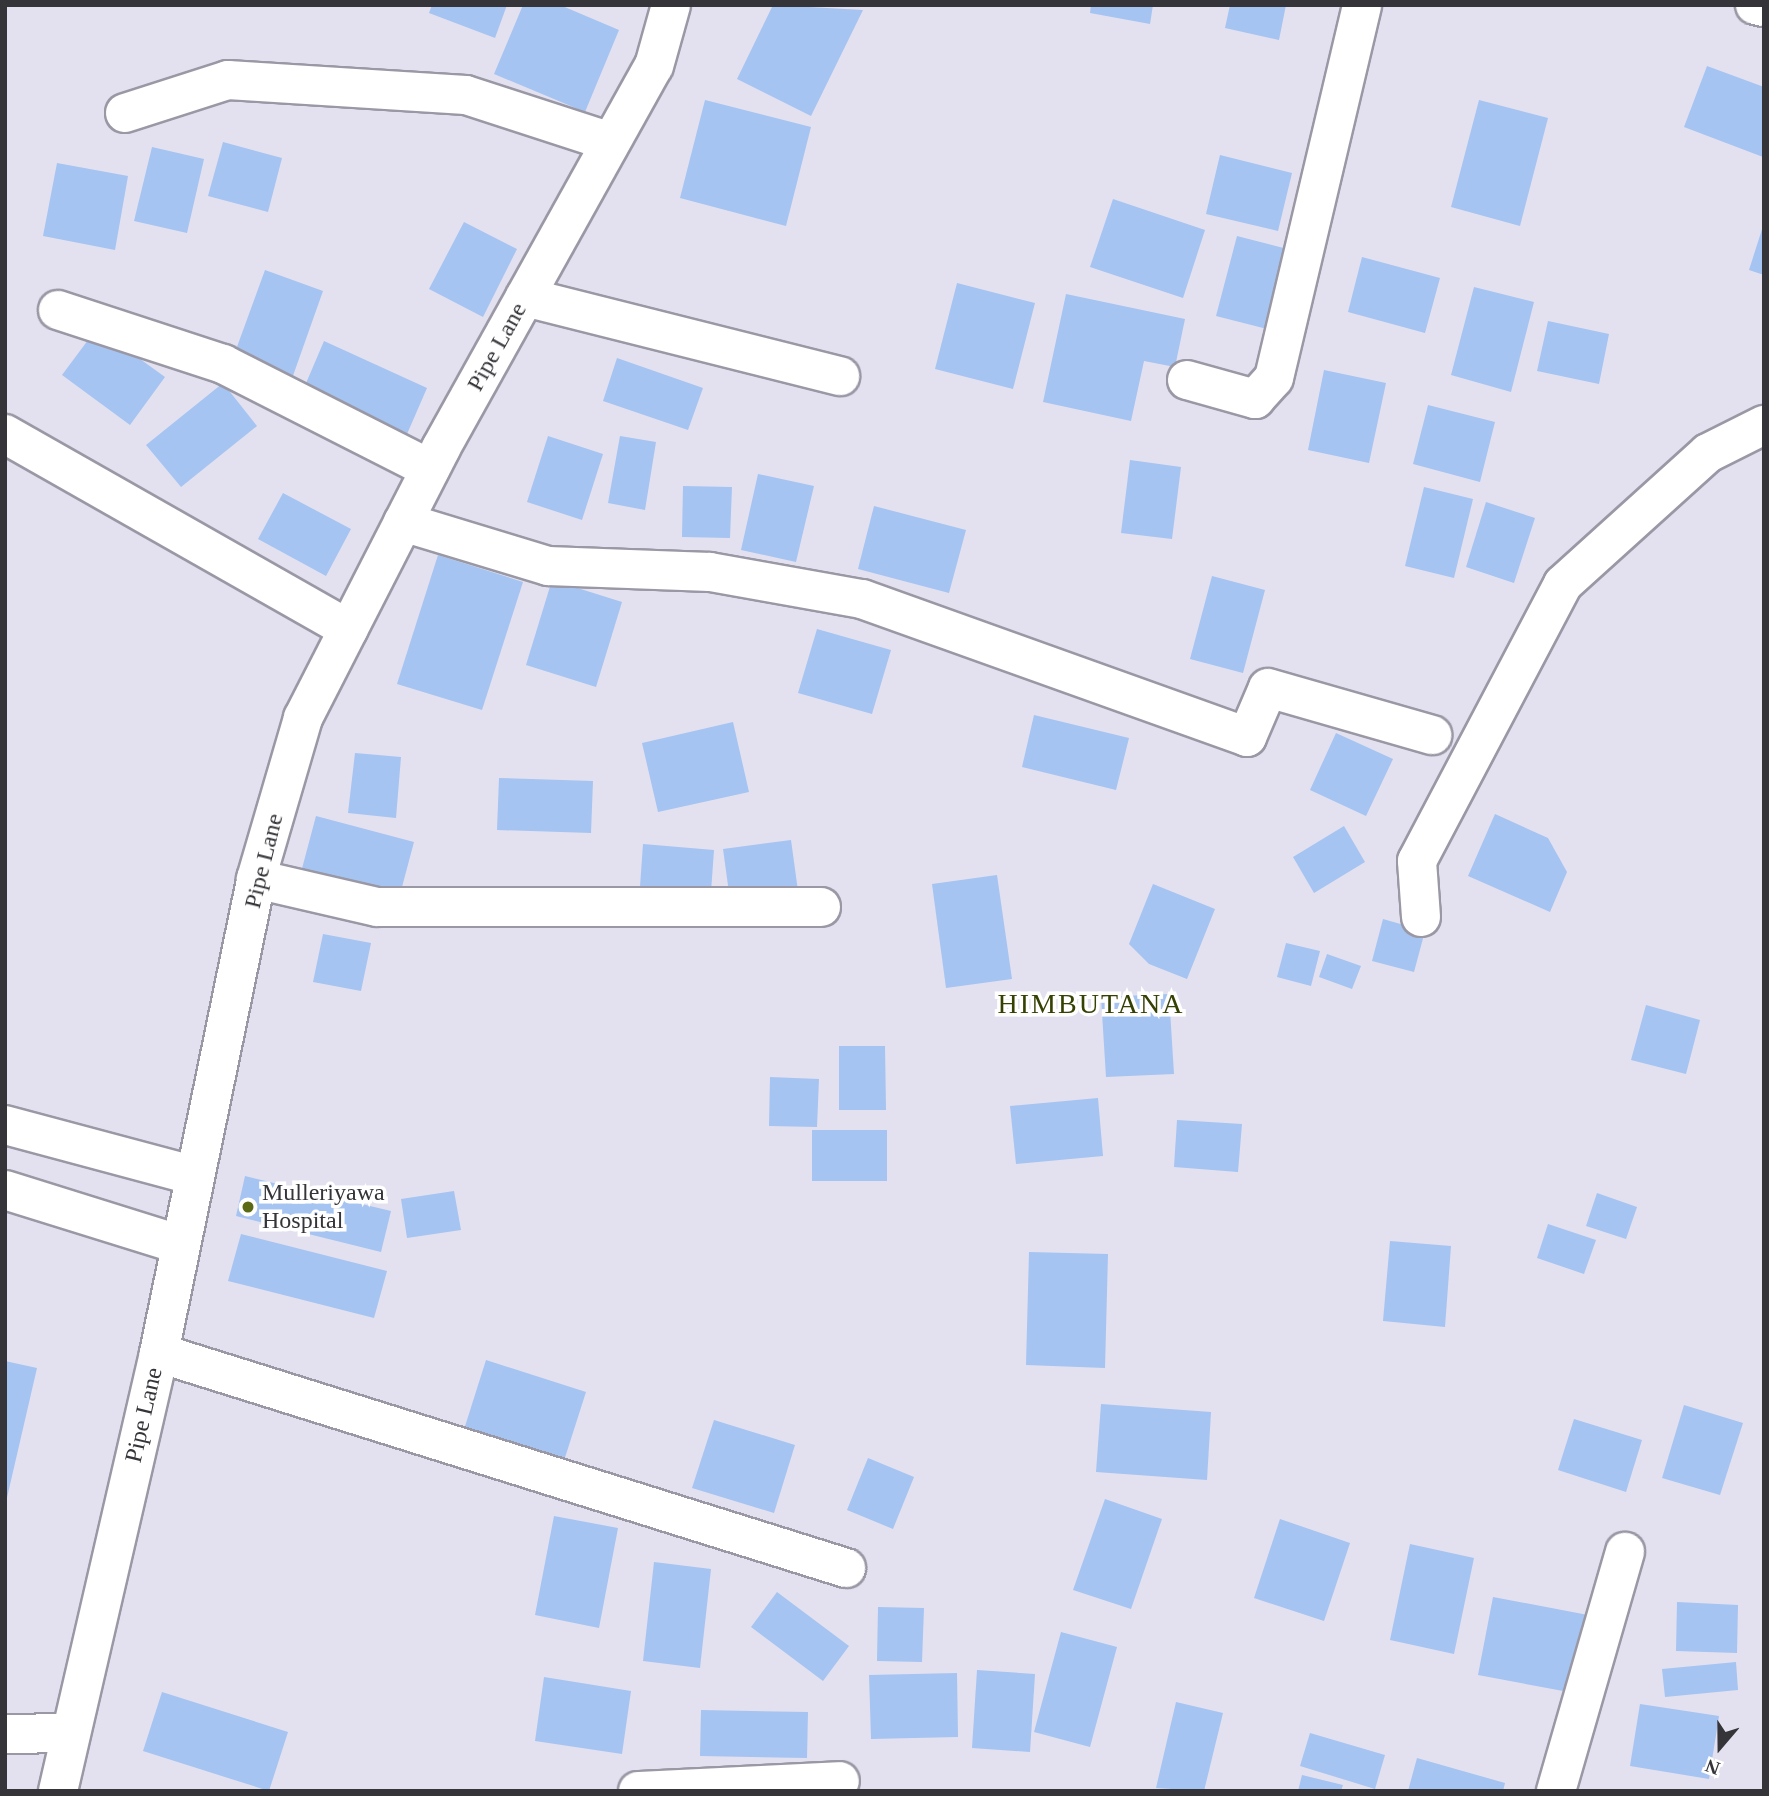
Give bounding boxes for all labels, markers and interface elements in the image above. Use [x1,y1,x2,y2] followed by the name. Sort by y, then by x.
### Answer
[461,298,533,396] street label: Pipe Lane
[238,811,290,911] street label: Pipe Lane
[999,987,1183,1021] district label: HIMBUTANA
[262,1179,385,1235] place label: Mulleriyawa Hospital
[240,1199,256,1215] marker: Mulleriyawa Hospital
[119,1365,169,1465] street label: Pipe Lane
[1685,1712,1755,1782] north arrow
[1703,1755,1723,1779] text: N

